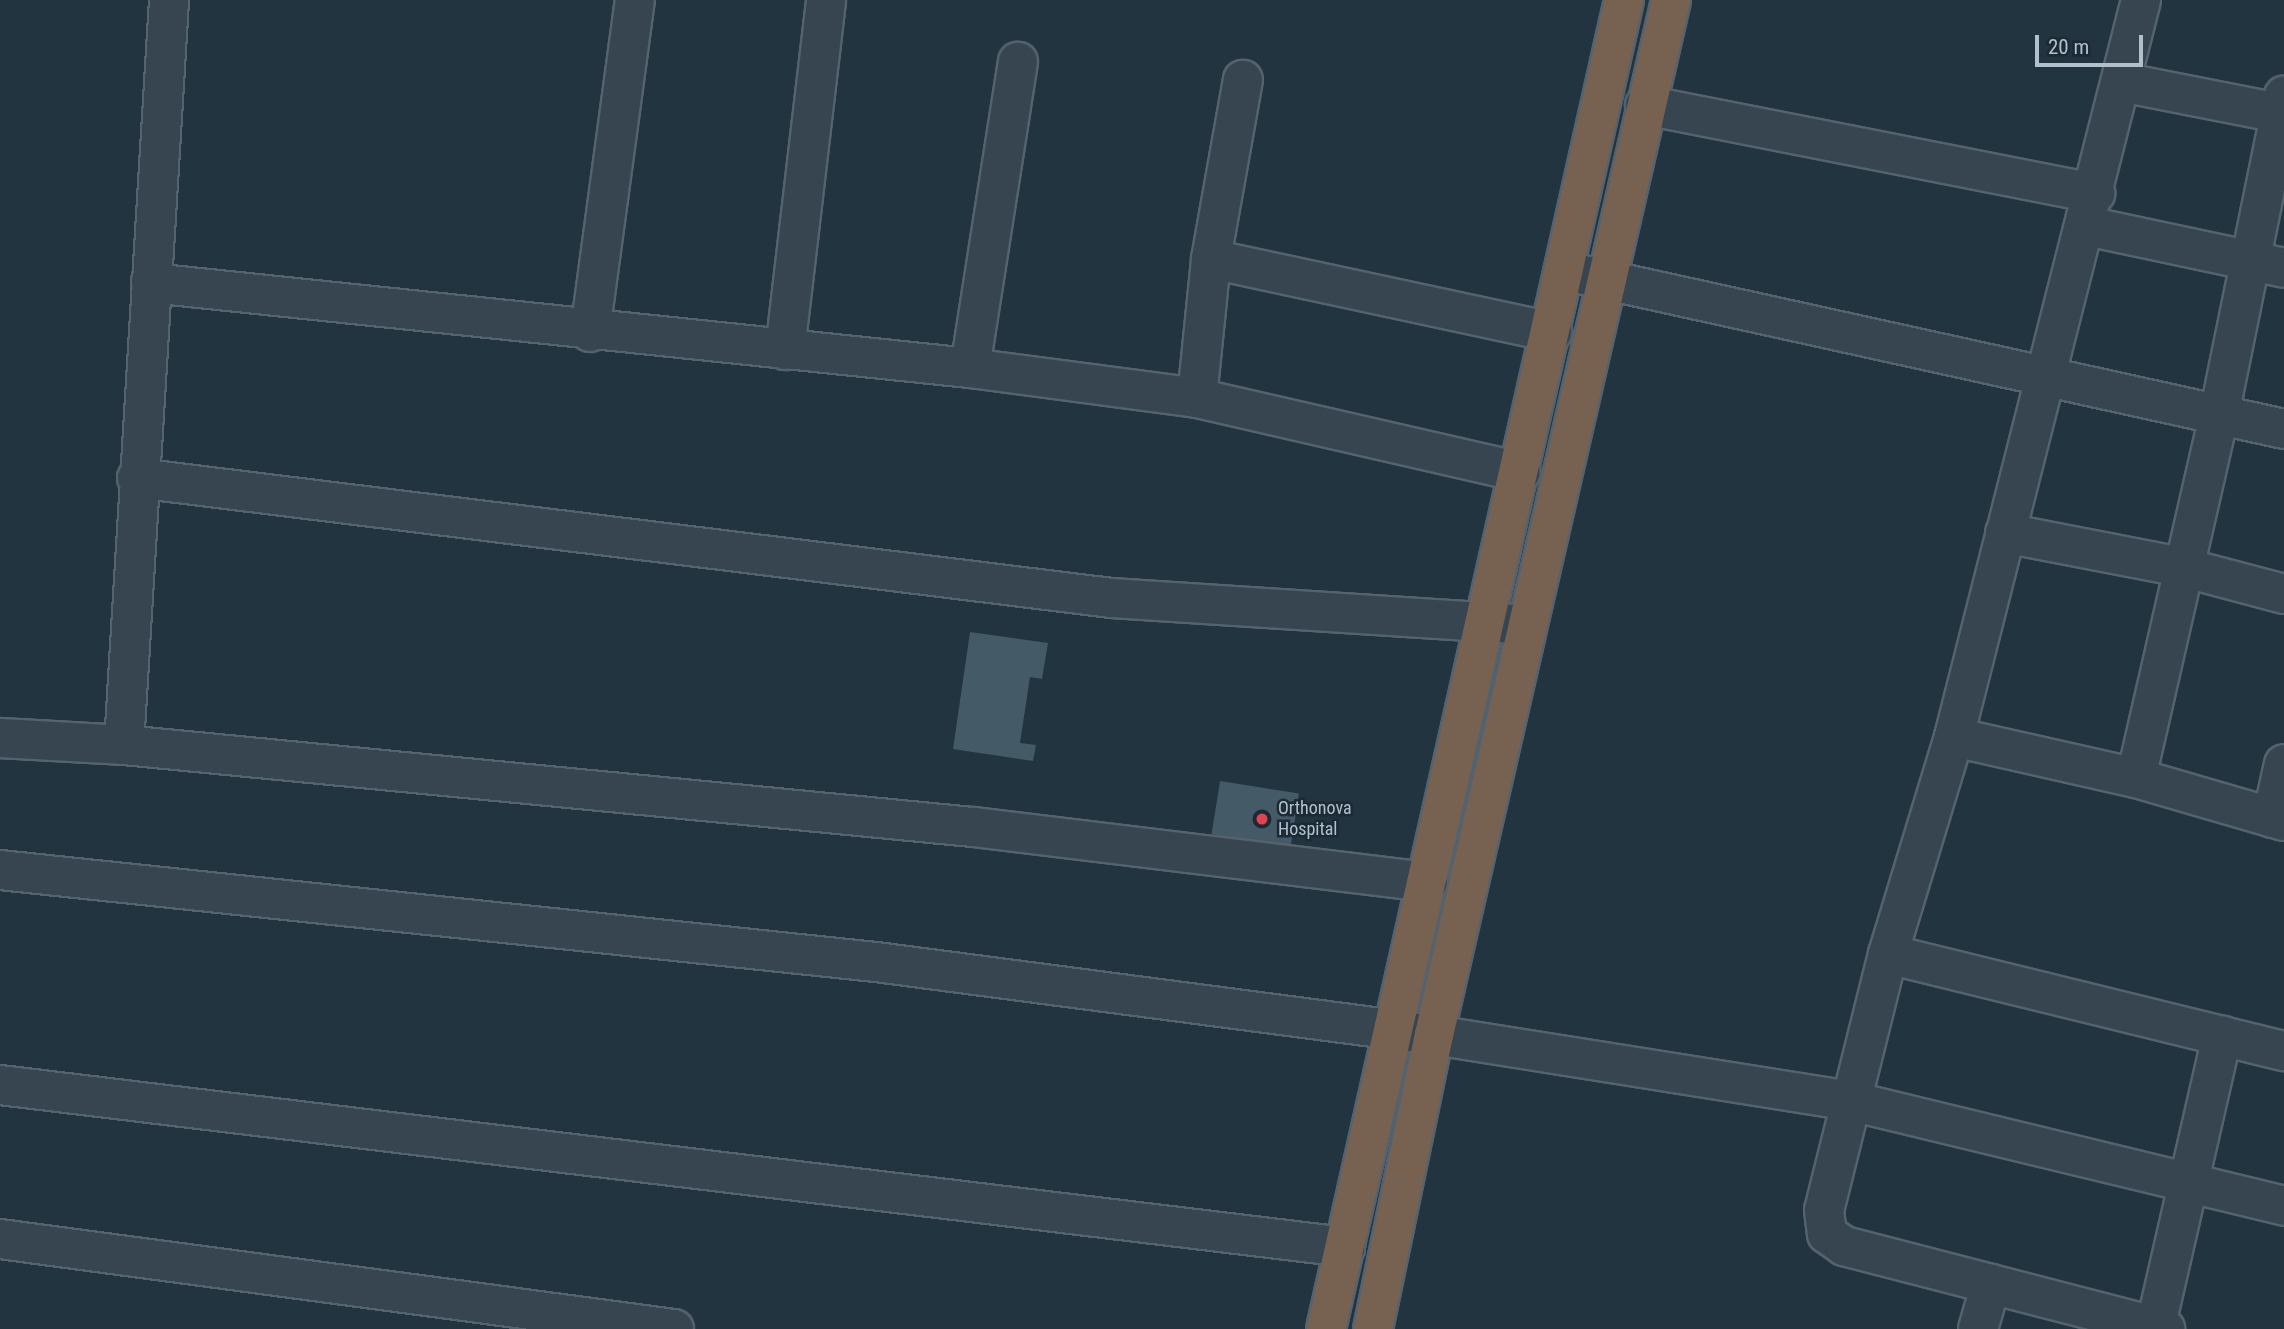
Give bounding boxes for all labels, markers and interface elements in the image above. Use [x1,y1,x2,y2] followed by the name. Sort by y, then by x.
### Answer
[2039,21,2148,65] scale bar
[2048,35,2089,59] text: 20 m
[1278,798,1352,840] place label: Orthonova Hospital
[1252,809,1272,829] marker: Orthonova Hospital

